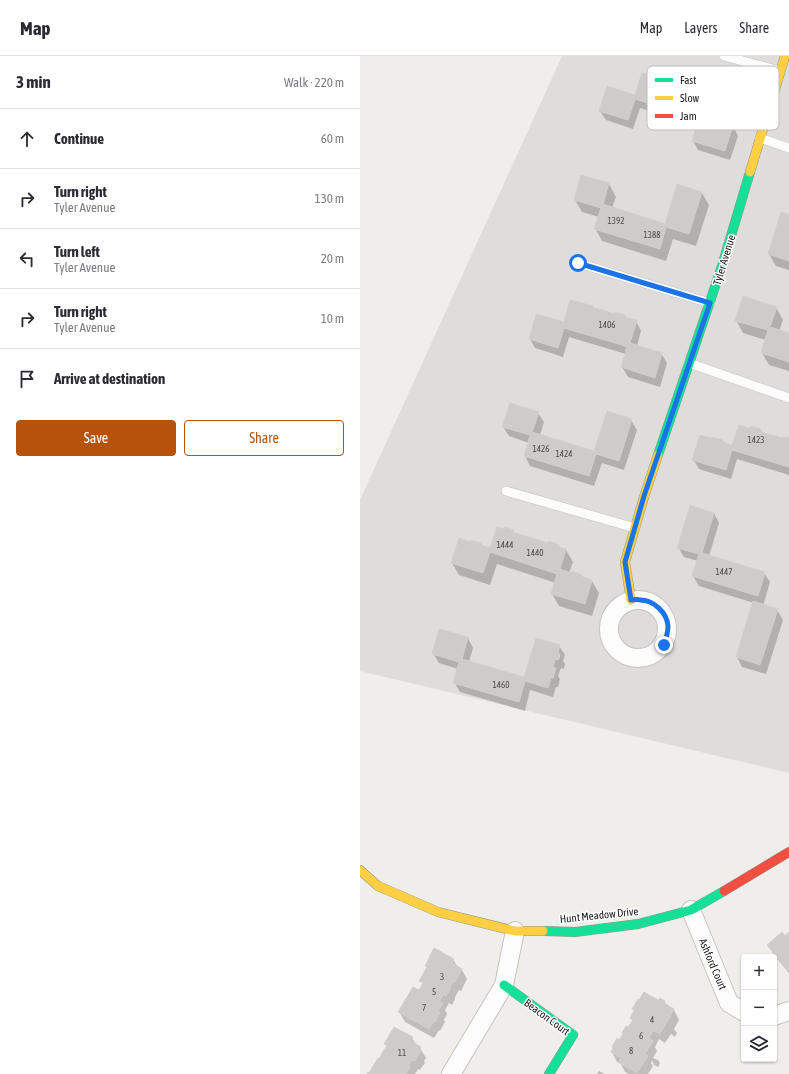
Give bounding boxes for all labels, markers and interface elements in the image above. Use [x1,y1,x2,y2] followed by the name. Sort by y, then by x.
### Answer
[20,17,51,39] text: Map
[640,20,662,36] text: Map
[684,20,717,36] text: Layers
[739,20,769,36] text: Share
[647,66,779,130] legend
[16,72,51,92] text: 3 min
[680,74,696,86] text: Fast
[284,75,344,90] text: Walk · 220 m
[680,92,699,104] text: Slow
[680,110,697,122] text: Jam
[16,128,38,150] icon: ahead
[54,130,104,147] text: Continue
[321,131,344,146] text: 60 m
[54,183,107,200] text: Turn right
[16,188,38,210] icon: right
[315,191,344,206] text: 130 m
[54,200,115,215] text: Tyler Avenue
[608,216,624,226] house number: 1392
[644,230,660,240] house number: 1388
[711,233,737,287] street label: Tyler Avenue
[54,243,100,260] text: Turn left
[16,248,38,270] icon: left
[321,251,344,266] text: 20 m
[569,254,587,272] route start
[54,260,115,275] text: Tyler Avenue
[54,303,107,320] text: Turn right
[16,308,38,330] icon: right
[321,311,344,326] text: 10 m
[54,320,115,335] text: Tyler Avenue
[599,320,615,330] house number: 1406
[16,368,38,390] icon: arrive
[54,370,165,387] text: Arrive at destination
[16,420,176,456] button: Save
[184,420,344,456] button: Share
[748,435,764,445] house number: 1423
[533,444,549,454] house number: 1426
[556,449,572,459] house number: 1424
[497,540,513,550] house number: 1444
[527,548,543,558] house number: 1440
[716,567,732,577] house number: 1447
[655,636,673,654] route end
[493,680,509,690] house number: 1460
[559,905,639,925] street label: Hunt Meadow Drive
[697,937,729,991] street label: Ashford Court
[741,954,777,1062] map controls
[741,954,777,990] button: +
[440,972,444,982] house number: 3
[432,987,436,997] house number: 5
[741,990,777,1026] button: −
[522,997,572,1037] street label: Beacon Court
[422,1003,426,1013] house number: 7
[650,1015,654,1025] house number: 4
[741,1026,777,1062] button: layers
[639,1031,643,1041] house number: 6
[629,1046,633,1056] house number: 8
[398,1048,406,1058] house number: 11

